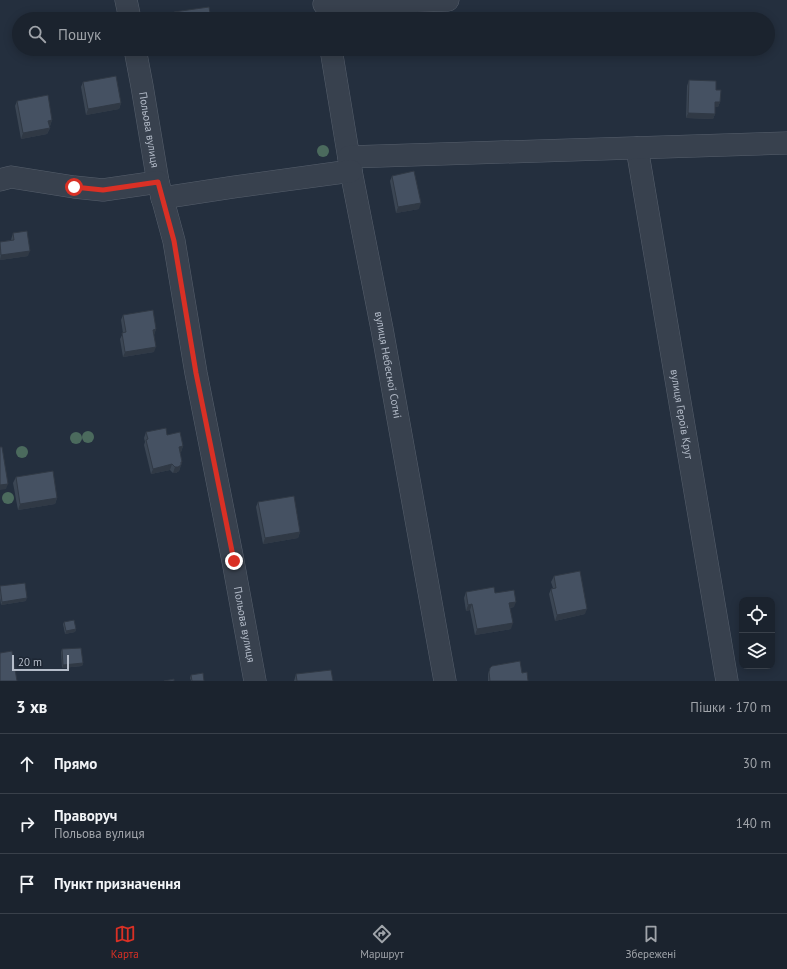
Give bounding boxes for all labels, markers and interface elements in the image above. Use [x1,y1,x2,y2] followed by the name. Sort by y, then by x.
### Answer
[12,12,775,56] search box
[26,23,48,45] icon: search
[58,25,101,44] text: Пошук
[136,91,163,169] street label: Польова вулиця
[65,178,83,196] route start
[372,310,405,419] street label: вулиця Небесної Сотні
[667,368,697,461] street label: вулиця Героїв Крут
[225,552,243,570] route end
[231,585,258,663] street label: Польова вулиця
[739,597,775,669] map controls
[739,597,775,633] button: locate
[739,633,775,669] button: layers
[12,653,69,672] scale bar
[18,655,42,669] text: 20 m
[16,696,47,718] text: 3 хв
[690,699,771,716] text: Пішки · 170 m
[16,753,38,775] icon: ahead
[54,754,97,773] text: Прямо
[743,755,771,772] text: 30 m
[54,806,117,825] text: Праворуч
[16,813,38,835] icon: right
[736,815,771,832] text: 140 m
[54,825,145,842] text: Польова вулиця
[16,873,38,895] icon: arrive
[54,874,181,893] text: Пункт призначення
[111,923,139,961] tab: Карта
[360,923,404,961] tab: Маршрут
[626,923,676,961] tab: Збережені

